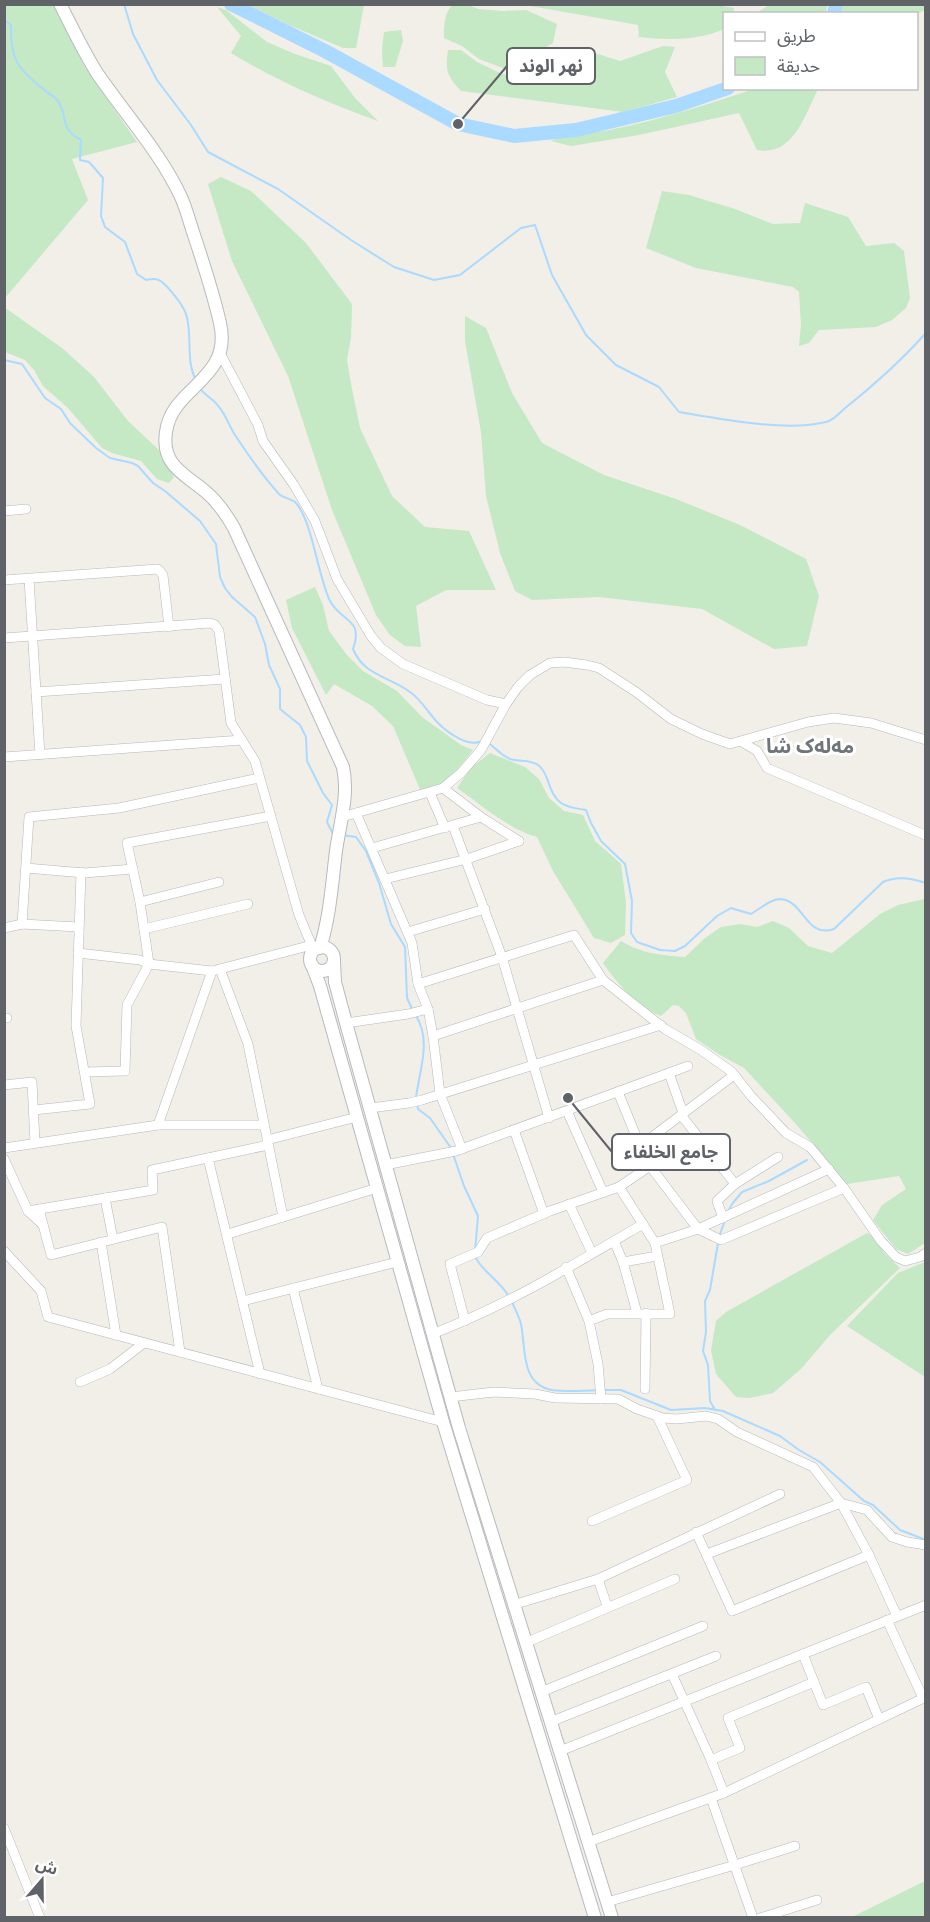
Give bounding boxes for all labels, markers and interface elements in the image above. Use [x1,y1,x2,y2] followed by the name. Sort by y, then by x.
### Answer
[723,12,918,90] legend
[777,25,816,47] text: طريق
[507,48,595,84] callout: نهر الوند
[519,55,583,77] text: نهر الوند
[777,55,820,77] text: حديقة
[766,734,854,758] district label: مەلەک شا
[612,1134,730,1170] callout: جامع الخلفاء
[624,1141,718,1165] text: جامع الخلفاء
[12,1850,72,1910] north arrow
[33,1854,61,1879] text: ش

